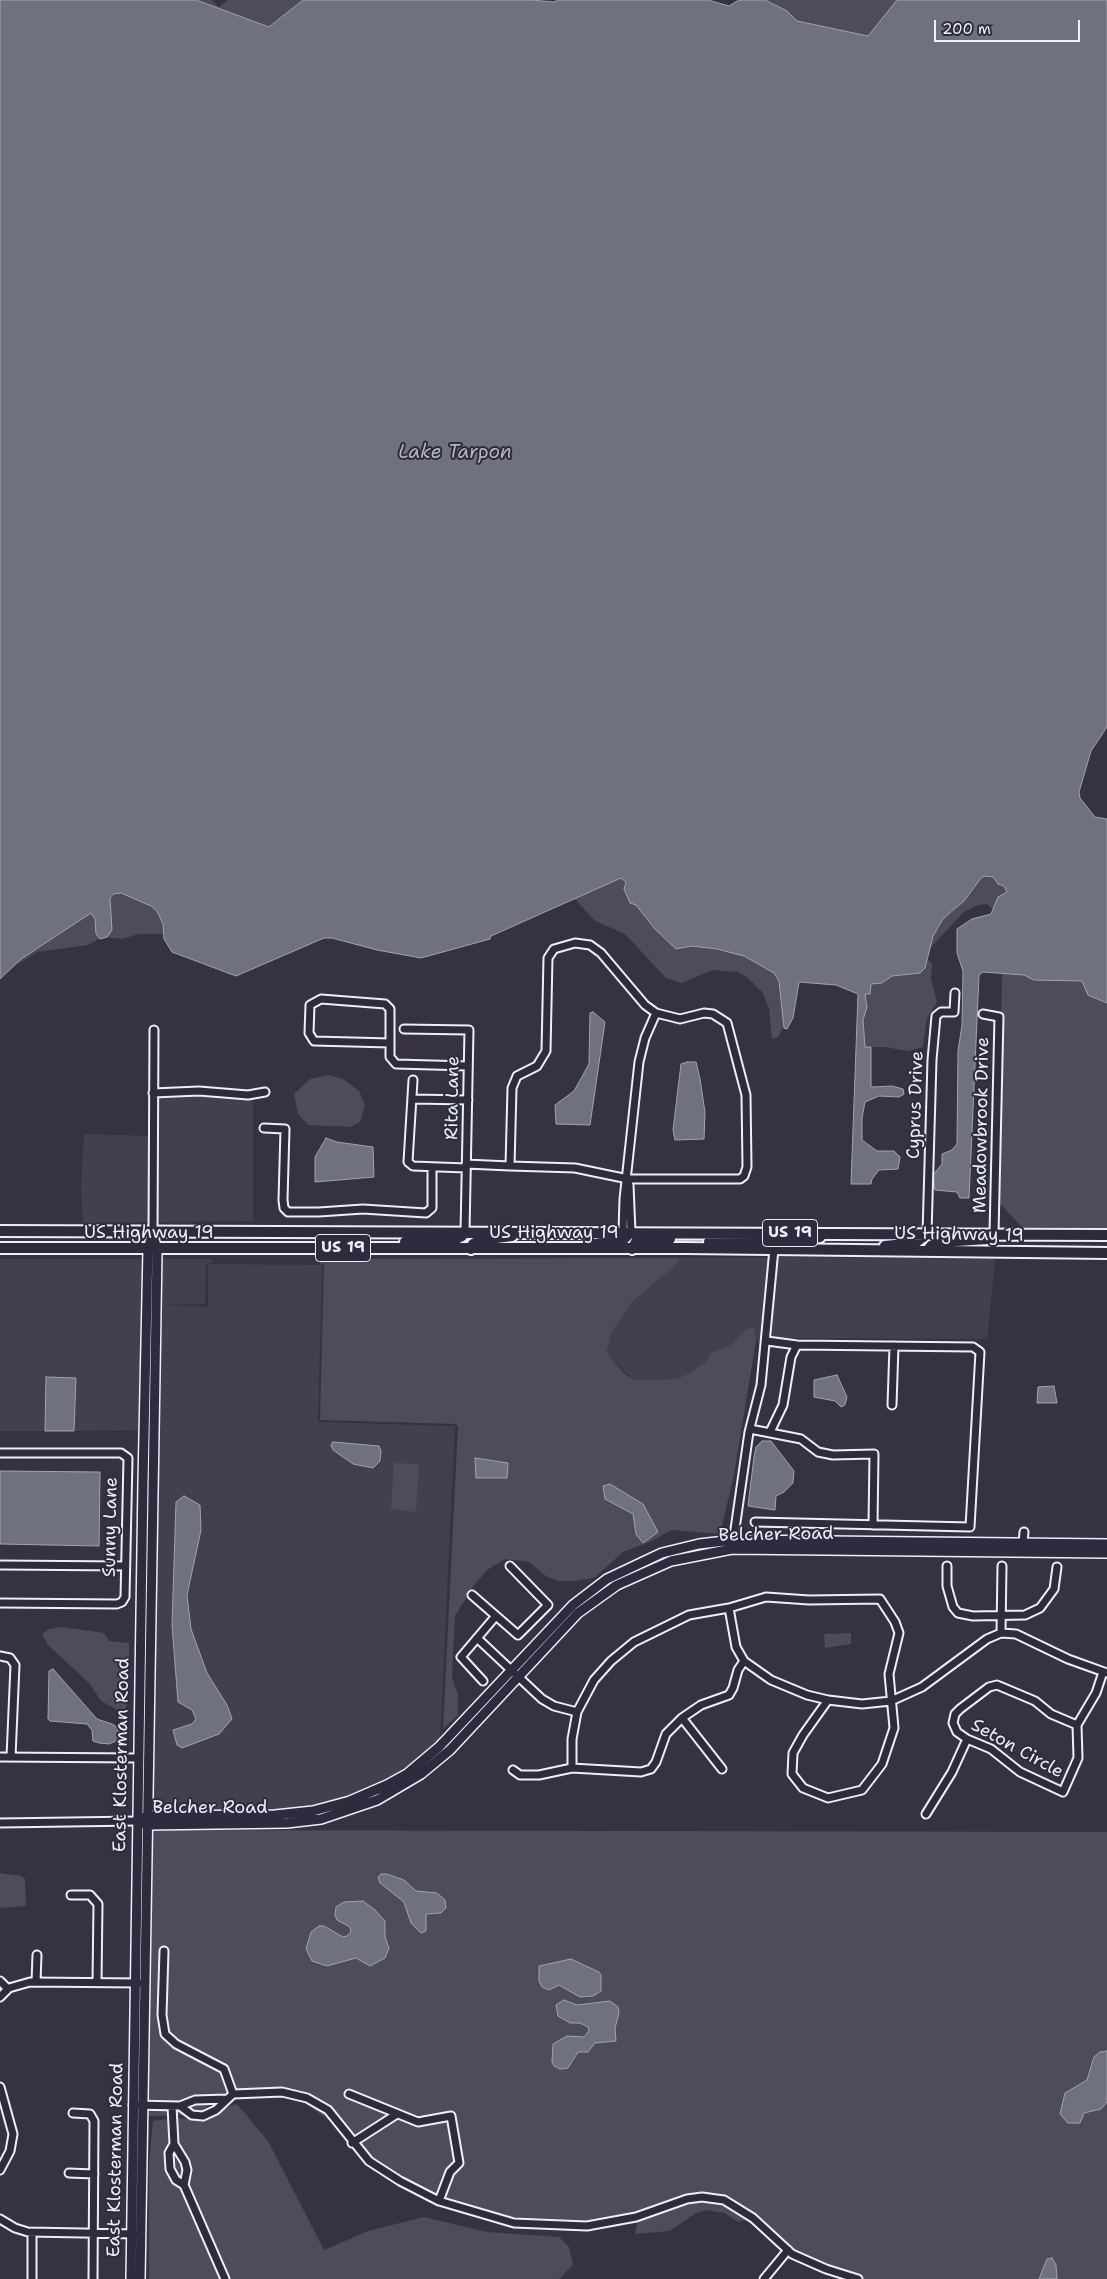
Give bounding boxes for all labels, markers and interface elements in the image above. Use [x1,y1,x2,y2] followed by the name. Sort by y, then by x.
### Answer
[937,10,1083,42] scale bar
[942,19,991,39] text: 200 m
[398,442,512,464] water label: Lake Tarpon
[970,1037,994,1213] street label: Meadowbrook Drive
[903,1051,929,1159] street label: Cyprus Drive
[441,1056,465,1140] street label: Rita Lane
[762,1220,818,1246] road number: US 19
[84,1222,214,1244] street label: US Highway 19
[489,1222,619,1244] street label: US Highway 19
[894,1223,1024,1247] street label: US Highway 19
[316,1234,370,1262] road number: US 19
[99,1477,123,1577] street label: Sunny Lane
[718,1523,834,1547] street label: Belcher Road
[110,1658,134,1852] street label: East Klosterman Road
[967,1715,1067,1783] street label: Seton Circle
[152,1797,268,1819] street label: Belcher Road
[104,2063,128,2257] street label: East Klosterman Road

